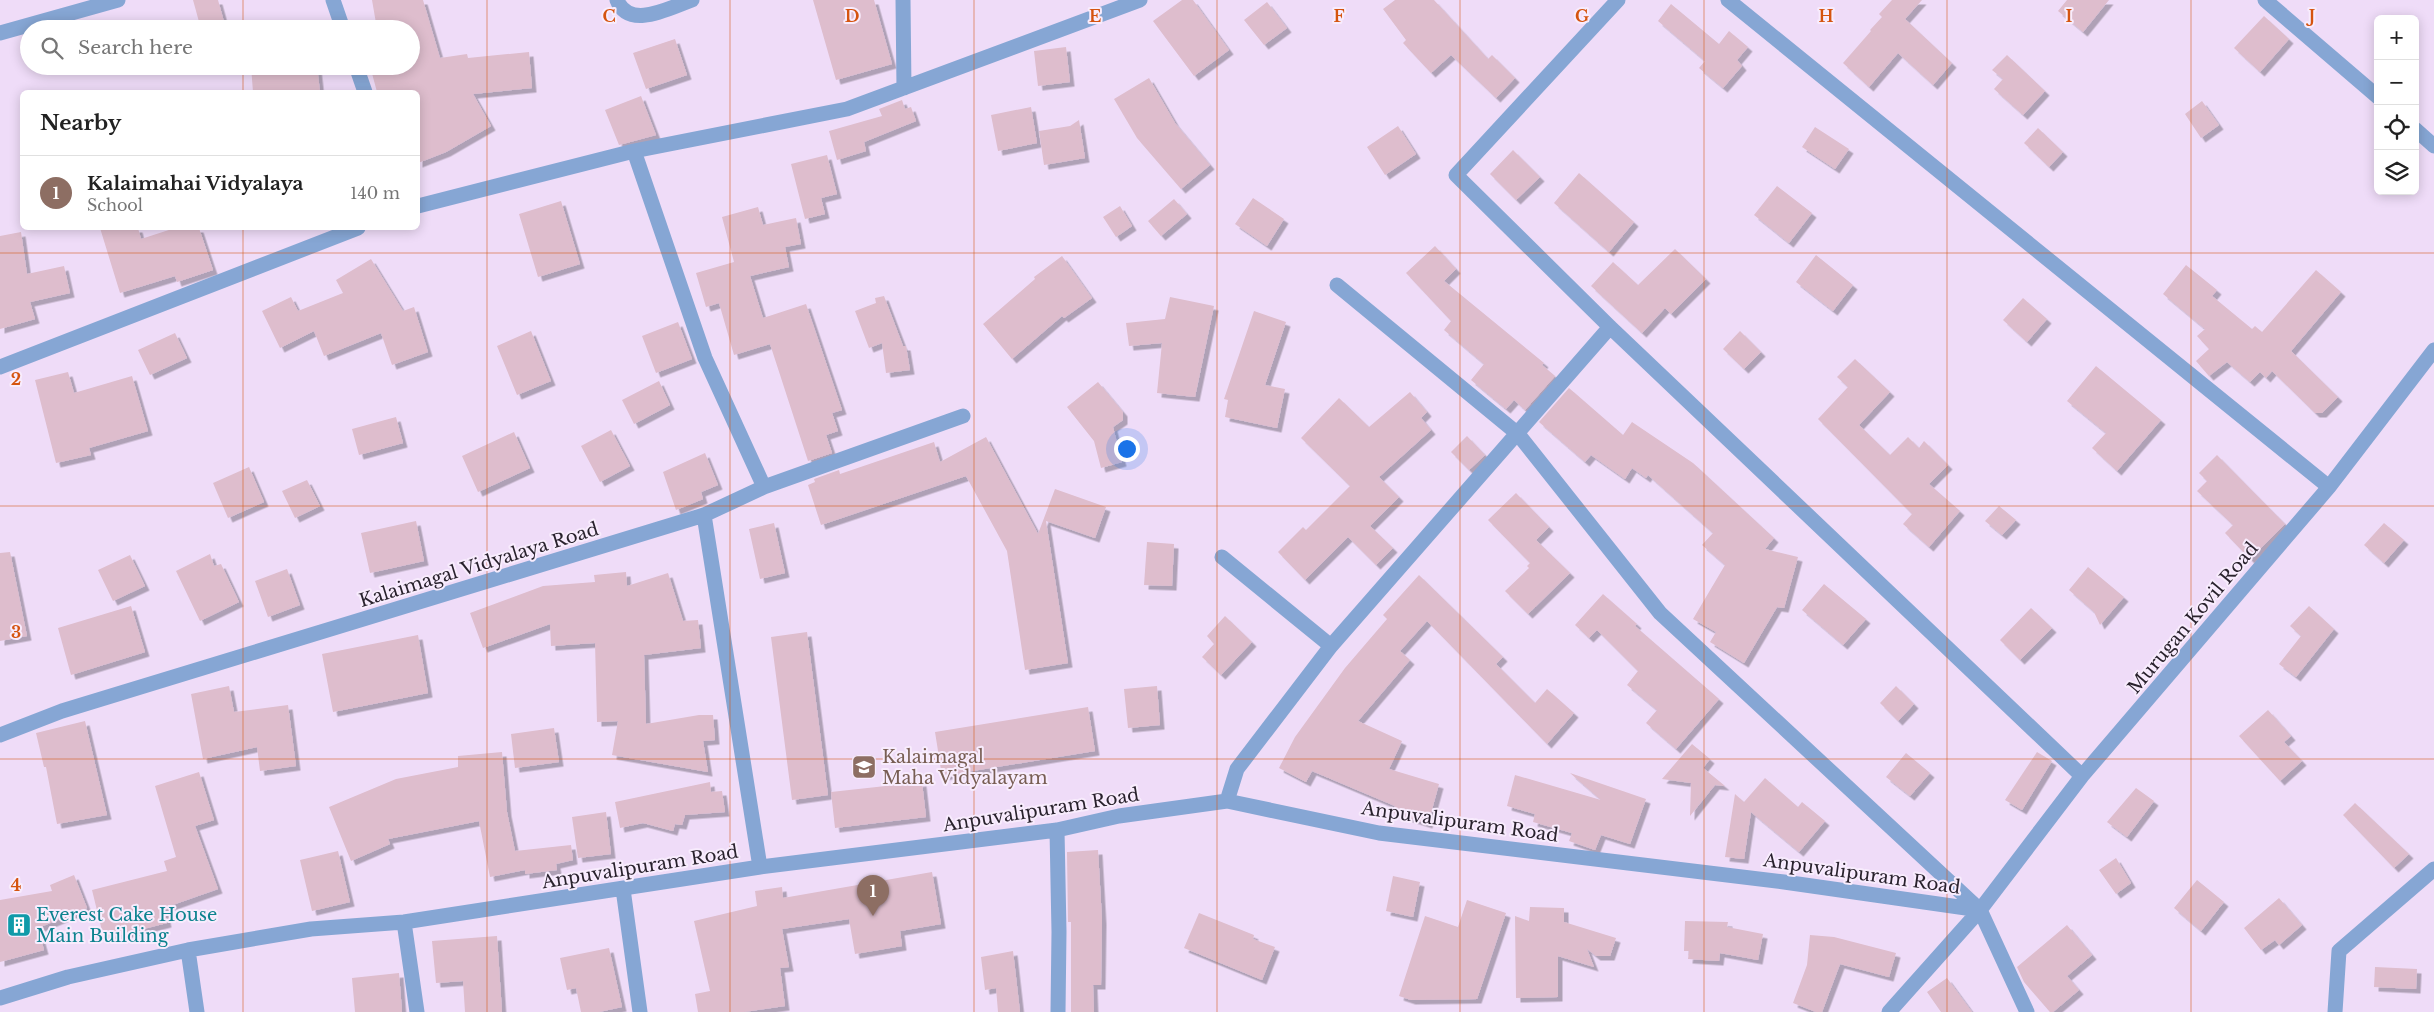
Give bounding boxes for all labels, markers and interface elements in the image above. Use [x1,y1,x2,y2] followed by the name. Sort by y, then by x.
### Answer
[602,6,616,26] text: C
[845,6,859,26] text: D
[1089,6,1101,26] text: E
[1333,6,1345,26] text: F
[1575,6,1589,26] text: G
[1818,6,1834,26] text: H
[2066,6,2073,26] text: I
[2306,6,2315,26] text: J
[2374,15,2419,195] map controls
[2374,15,2419,60] button: +
[20,20,420,75] search box
[38,34,66,62] icon: search
[78,36,193,59] text: Search here
[2374,60,2419,105] button: −
[2374,105,2419,150] button: locate
[40,110,121,136] text: Nearby
[2374,150,2419,195] button: layers
[87,172,304,195] text: Kalaimahai Vidyalaya
[53,183,59,203] text: 1
[350,183,400,203] text: 140 m
[87,195,143,215] text: School
[11,369,21,389] text: 2
[1114,436,1140,462] your location
[357,518,601,612] street label: Kalaimagal Vidyalaya Road
[2123,538,2263,698] street label: Murugan Kovil Road
[11,622,21,642] text: 3
[882,746,1048,789] place label: Kalaimagal Maha Vidyalayam
[851,754,877,780] school or university icon: Kalaimagal Maha Vidyalayam
[940,784,1141,837] street label: Anpuvalipuram Road
[1359,797,1560,847] street label: Anpuvalipuram Road
[539,841,740,894] street label: Anpuvalipuram Road
[1761,849,1962,899] street label: Anpuvalipuram Road
[11,875,21,895] text: 4
[857,875,889,916] pin: 1
[36,904,217,947] place label: Everest Cake House Main Building
[6,912,32,938] building icon: Everest Cake House Main Building

